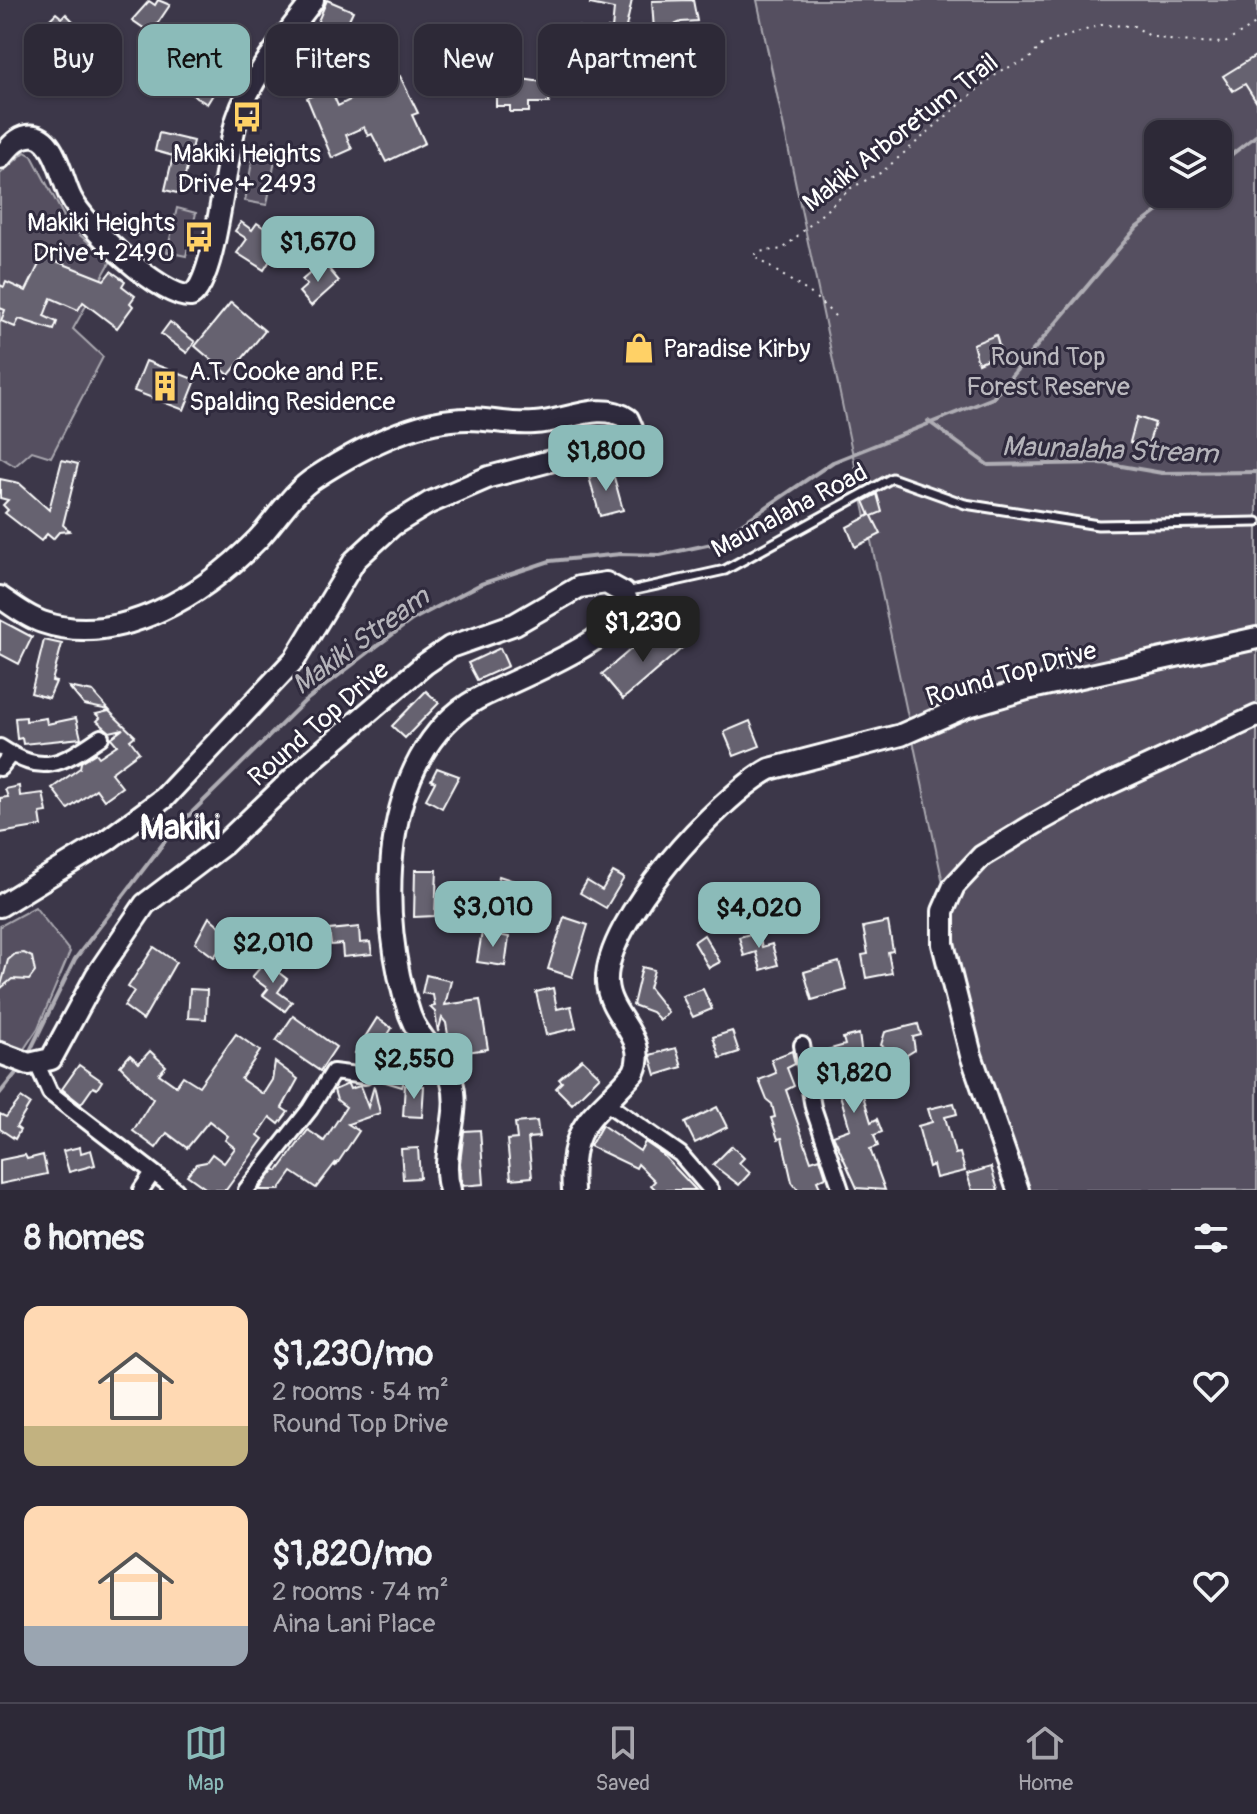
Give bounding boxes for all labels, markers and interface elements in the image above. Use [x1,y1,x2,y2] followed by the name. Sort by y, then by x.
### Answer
[24,24,122,96] chip: Buy
[138,24,250,96] chip: Rent
[266,24,398,96] chip: Filters
[414,24,522,96] chip: New
[538,24,725,96] chip: Apartment
[797,47,1005,219] street label: Makiki Arboretum Trail
[230,100,264,134] bus stop icon: Makiki Heights Drive + 2493
[1144,120,1232,208] map controls
[1144,120,1232,208] button: layers
[173,138,321,200] place label: Makiki Heights Drive + 2493
[27,207,175,269] place label: Makiki Heights Drive + 2490
[253,216,383,284] pin: $1,670
[182,220,216,254] bus stop icon: Makiki Heights Drive + 2490
[279,226,357,258] text: $1,670
[622,331,656,365] shop icon: Paradise Kirby
[663,333,811,365] place label: Paradise Kirby
[966,341,1130,403] park label: Round Top Forest Reserve
[189,356,396,418] place label: A.T. Cooke and P.E. Spalding Residence
[148,369,182,403] building icon: A.T. Cooke and P.E. Spalding Residence
[541,425,671,493] pin: $1,800
[1001,429,1221,472] water label: Maunalaha Stream
[566,435,646,467] text: $1,800
[706,456,873,565] street label: Maunalaha Road
[285,578,438,703] water label: Makiki Stream
[578,596,708,664] pin: $1,230
[605,606,681,638] text: $1,230
[922,634,1100,714] street label: Round Top Drive
[242,654,396,794] street label: Round Top Drive
[140,807,220,850] district label: Makiki
[428,881,558,949] pin: $3,010
[694,882,824,950] pin: $4,020
[453,891,533,923] text: $3,010
[716,892,802,924] text: $4,020
[208,917,338,985] pin: $2,010
[233,927,313,959] text: $2,010
[349,1033,479,1101] pin: $2,550
[373,1043,455,1075] text: $2,550
[789,1047,919,1115] pin: $1,820
[816,1057,892,1089] text: $1,820
[1189,1216,1233,1260] icon: filters
[24,1217,144,1260] text: 8 homes
[272,1333,433,1376] text: $1,230/mo
[88,1338,184,1434] icon: home
[1189,1364,1233,1408] icon: heart
[272,1376,449,1408] text: 2 rooms · 54 m²
[272,1408,448,1440] text: Round Top Drive
[272,1533,432,1576] text: $1,820/mo
[88,1538,184,1634] icon: home
[1189,1564,1233,1608] icon: heart
[272,1576,449,1608] text: 2 rooms · 74 m²
[272,1608,435,1640] text: Aina Lani Place
[184,1721,228,1797] tab: Map
[595,1721,650,1797] tab: Saved
[1018,1721,1073,1797] tab: Home

